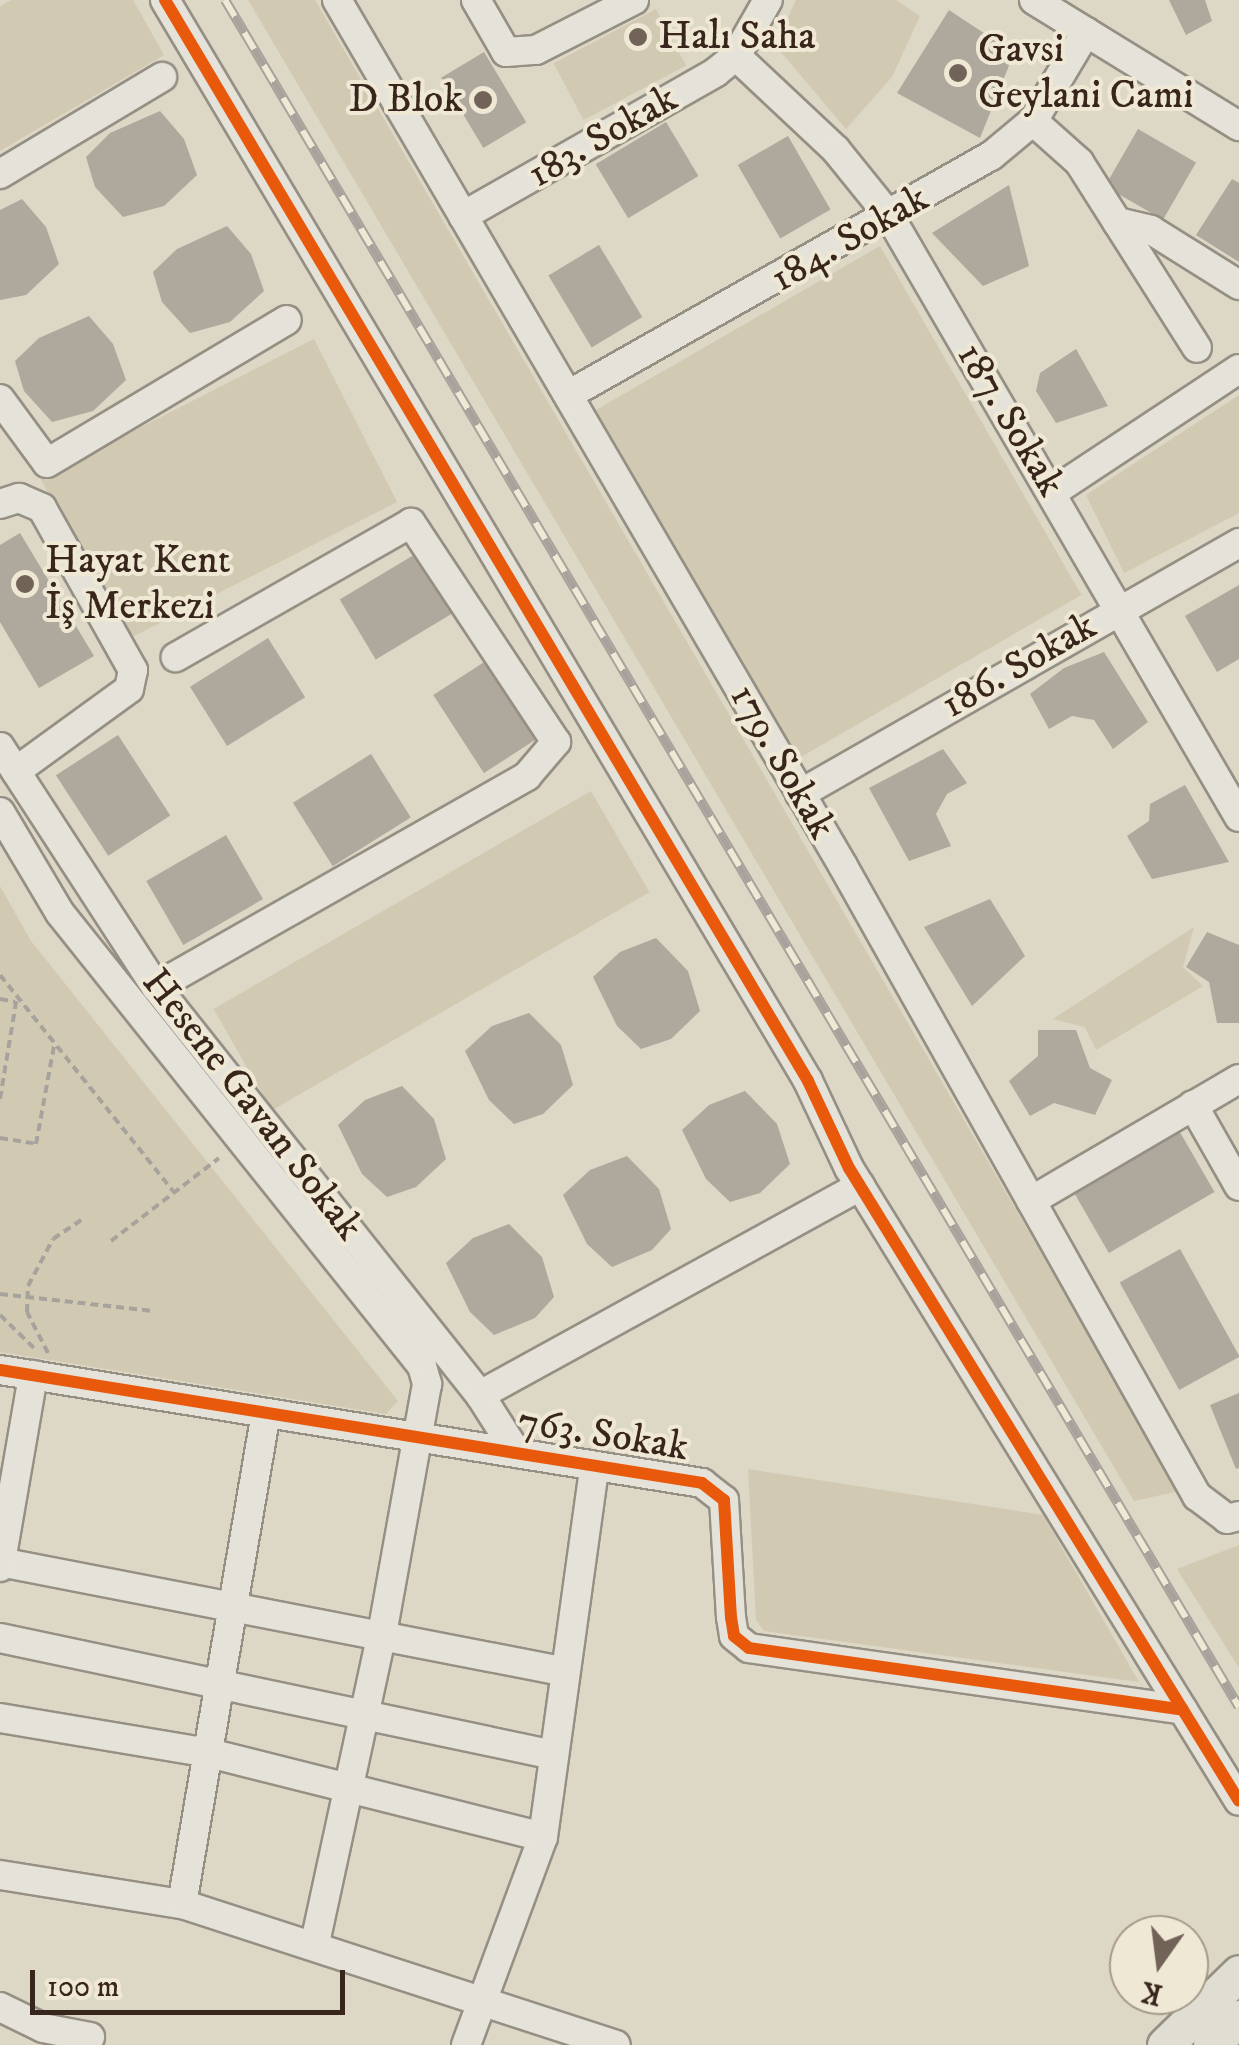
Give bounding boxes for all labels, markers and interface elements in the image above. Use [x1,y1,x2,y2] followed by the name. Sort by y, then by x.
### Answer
[658,13,815,61] place label: Halı Saha
[627,26,649,48] marker: Halı Saha
[978,26,1194,120] place label: Gavsi Geylani Cami
[947,62,969,84] marker: Gavsi Geylani Cami
[520,75,686,199] street label: 183. Sokak
[348,76,463,124] place label: D Blok
[472,89,494,111] marker: D Blok
[763,175,937,303] street label: 184. Sokak
[946,335,1074,505] street label: 187. Sokak
[45,537,230,631] place label: Hayat Kent İş Merkezi
[14,573,36,595] marker: Hayat Kent İş Merkezi
[933,603,1105,729] street label: 186. Sokak
[719,676,845,848] street label: 179. Sokak
[131,960,373,1250] street label: Hesene Gavan Sokak
[514,1398,692,1472] street label: 763. Sokak
[1109,1915,1209,2015] north arrow
[35,1950,350,2012] scale bar
[47,1969,119,2006] text: 100 m
[1138,1973,1166,2012] text: K

